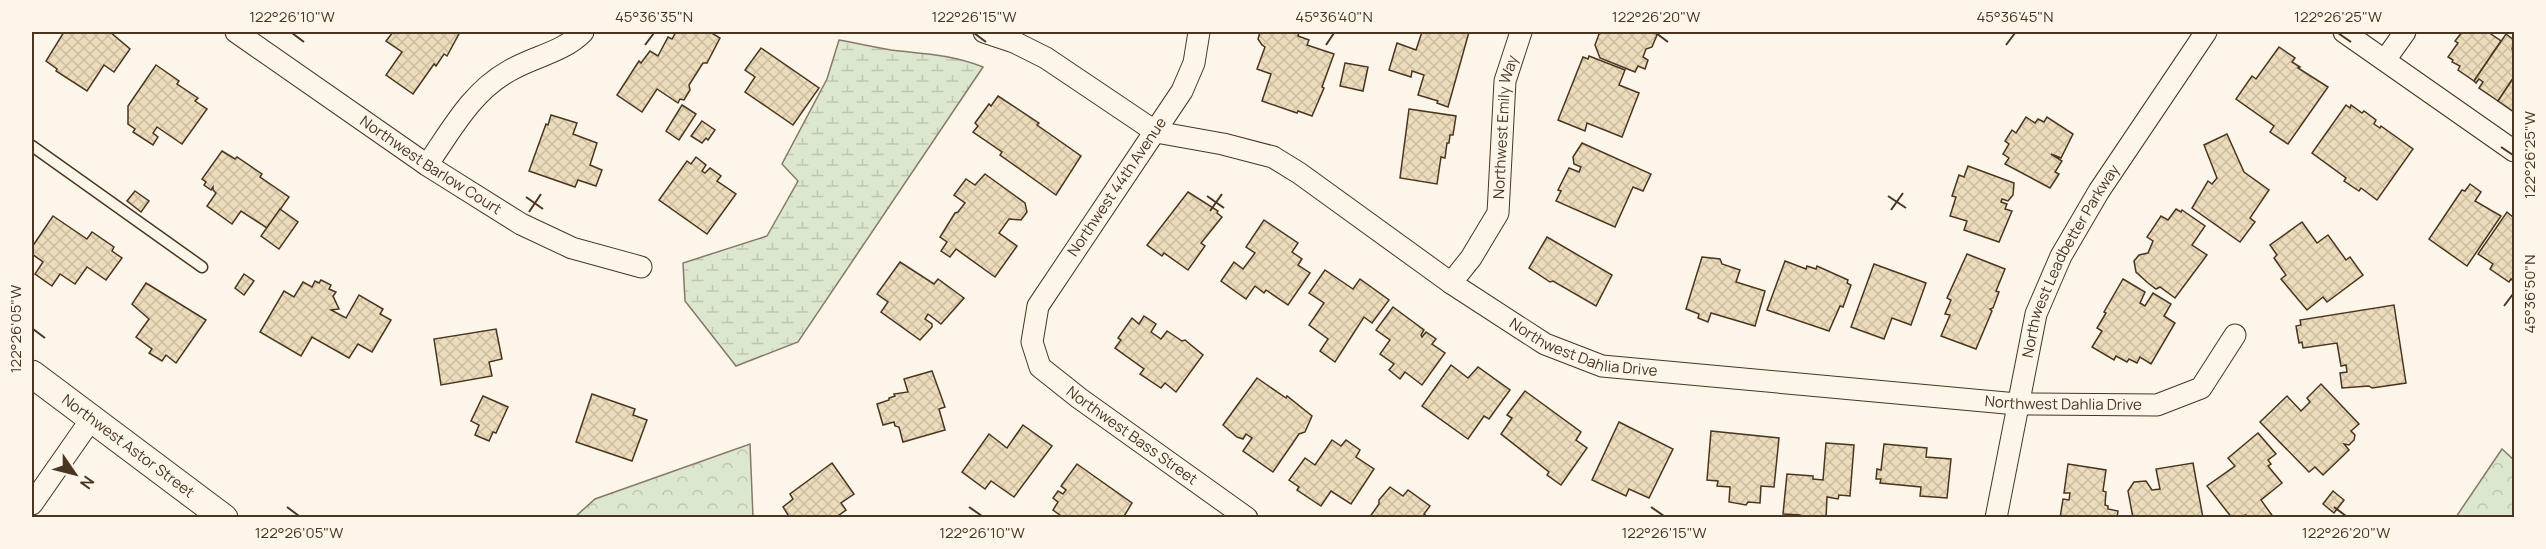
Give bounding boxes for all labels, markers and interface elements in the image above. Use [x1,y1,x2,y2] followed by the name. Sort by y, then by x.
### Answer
[249,6,335,27] text: 122°26'10"W
[615,6,693,27] text: 45°36'35"N
[931,6,1017,27] text: 122°26'15"W
[1295,6,1373,27] text: 45°36'40"N
[1612,6,1700,27] text: 122°26'20"W
[1977,6,2053,27] text: 45°36'45"N
[2294,6,2382,27] text: 122°26'25"W
[1488,52,1523,199] street label: Northwest Emily Way
[356,110,506,219] street label: Northwest Barlow Court
[2519,111,2540,199] text: 122°26'25"W
[1062,113,1171,260] street label: Northwest 44th Avenue
[2017,160,2124,359] street label: Northwest Leadbetter Parkway
[2519,254,2540,334] text: 45°36'50"N
[5,285,26,373] text: 122°26'05"W
[1506,313,1659,381] street label: Northwest Dahlia Drive
[1062,381,1202,489] street label: Northwest Bass Street
[58,390,198,502] street label: Northwest Astor Street
[1984,390,2142,415] street label: Northwest Dahlia Drive
[45,444,105,504] north arrow
[255,522,343,543] text: 122°26'05"W
[939,522,1025,543] text: 122°26'10"W
[1621,522,1707,543] text: 122°26'15"W
[2302,522,2390,543] text: 122°26'20"W

